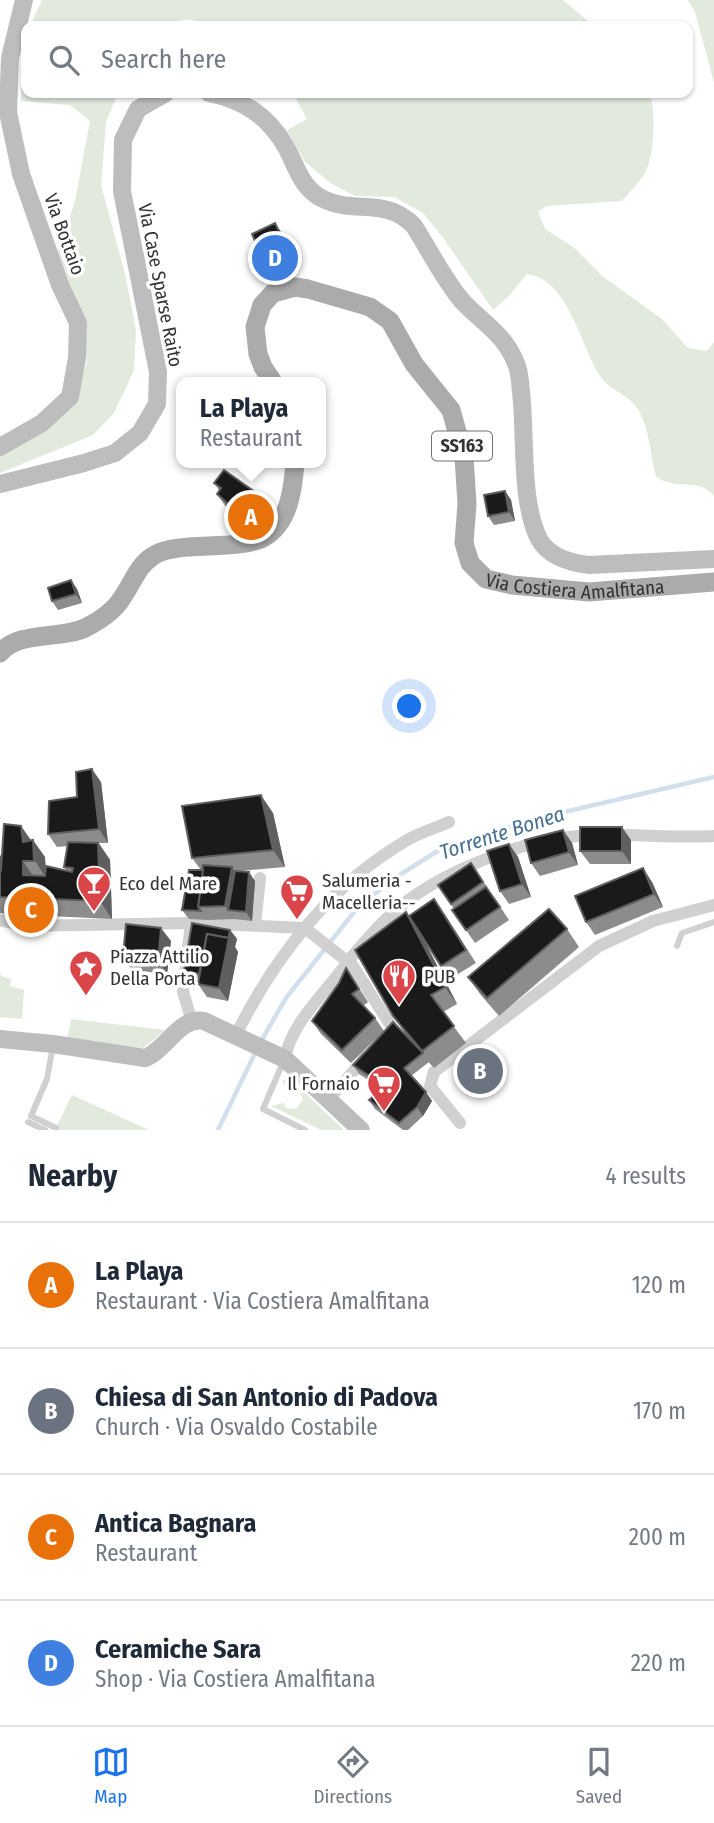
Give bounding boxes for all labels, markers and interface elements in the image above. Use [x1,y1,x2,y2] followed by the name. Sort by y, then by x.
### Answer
[21,21,693,98] search box
[45,41,83,79] icon: search
[101,44,226,75] text: Search here
[39,190,90,278] street label: Via Bottaio
[133,201,188,369] street label: Via Case Sparse Raito
[252,232,298,284] pin: D
[176,377,326,468] popup
[200,393,288,424] text: La Playa
[200,424,302,452] text: Restaurant
[432,432,492,461] road number: SS163
[228,491,274,543] pin: A
[483,568,665,604] street label: Via Costiera Amalfitana
[392,689,426,723] your location
[436,801,568,865] water label: Torrente Bonea
[75,864,113,913] bar icon: Eco del Mare
[322,869,416,914] place label: Salumeria - Macelleria--
[119,872,217,895] place label: Eco del Mare
[278,872,316,921] supermarket icon: Salumeria - Macelleria--
[8,884,54,936] pin: C
[110,945,210,990] place label: Piazza Attilio Della Porta
[67,948,105,997] place icon: Piazza Attilio Della Porta
[380,957,418,1006] restaurant icon: PUB
[424,965,456,988] place label: PUB
[457,1045,503,1097] pin: B
[365,1064,403,1113] supermarket icon: Il Fornaio
[287,1072,360,1095] place label: Il Fornaio
[28,1158,117,1194] text: Nearby
[605,1162,686,1190] text: 4 results
[95,1256,183,1287] text: La Playa
[45,1271,57,1299] text: A
[632,1271,686,1299] text: 120 m
[95,1287,430,1315] text: Restaurant · Via Costiera Amalfitana
[95,1382,438,1413] text: Chiesa di San Antonio di Padova
[45,1397,57,1425] text: B
[633,1397,686,1425] text: 170 m
[95,1413,378,1441] text: Church · Via Osvaldo Costabile
[95,1508,256,1539] text: Antica Bagnara
[45,1523,57,1551] text: C
[629,1523,686,1551] text: 200 m
[95,1539,197,1567] text: Restaurant
[95,1634,261,1665] text: Ceramiche Sara
[44,1649,58,1677] text: D
[631,1649,686,1677] text: 220 m
[95,1665,376,1693] text: Shop · Via Costiera Amalfitana
[92,1743,130,1808] tab: Map
[314,1743,392,1808] tab: Directions
[576,1743,622,1808] tab: Saved

